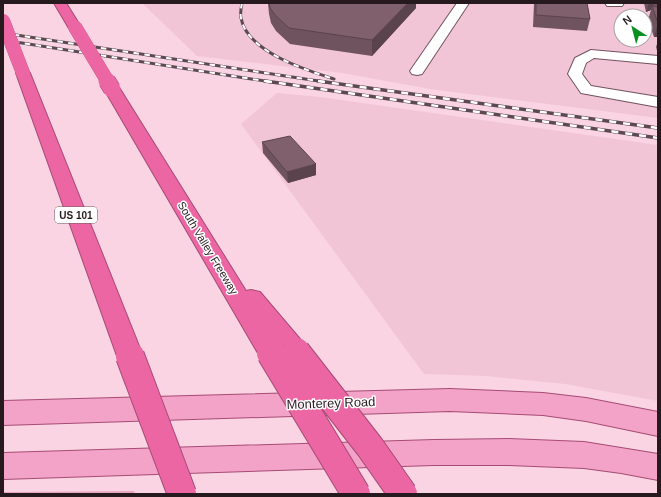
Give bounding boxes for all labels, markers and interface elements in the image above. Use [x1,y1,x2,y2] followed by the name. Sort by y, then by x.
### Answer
[613,8,653,48] north arrow
[620,13,634,27] text: N
[176,199,241,297] street label: South Valley Freeway
[55,207,97,223] road number: US 101
[286,394,376,412] street label: Monterey Road

